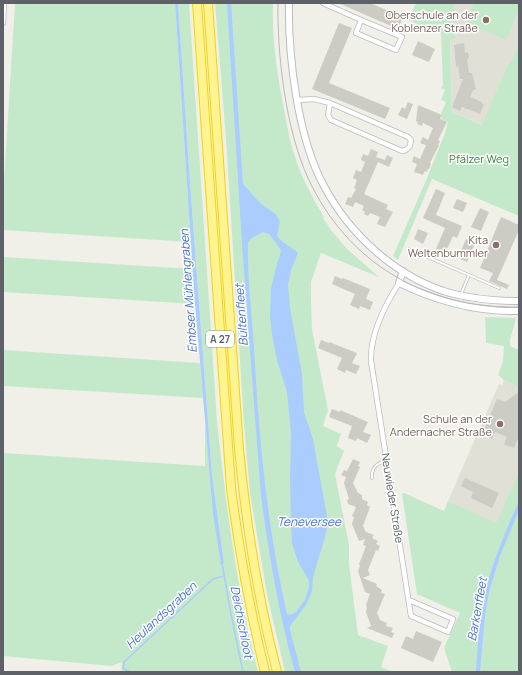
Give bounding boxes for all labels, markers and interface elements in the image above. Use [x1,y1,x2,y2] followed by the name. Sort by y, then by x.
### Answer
[385,7,479,35] place label: Oberschule an der Koblenzer Straße
[481,15,491,25] marker: Oberschule an der Koblenzer Straße
[449,151,509,166] park label: Pfälzer Weg
[175,228,201,354] water label: Embser Mühlengraben
[408,232,488,260] place label: Kita Weltenbummler
[491,240,501,250] marker: Kita Weltenbummler
[230,282,252,347] water label: Bultenfleet
[206,331,234,347] road number: A 27
[390,411,493,439] place label: Schule an der Andernacher Straße
[495,419,505,429] marker: Schule an der Andernacher Straße
[378,452,408,545] street label: Neuwieder Straße
[277,513,342,530] water label: Teneversee
[463,575,491,642] water label: Barkenfleet
[122,577,201,652] water label: Heulandsgraben
[227,584,258,661] water label: Deichschloot

